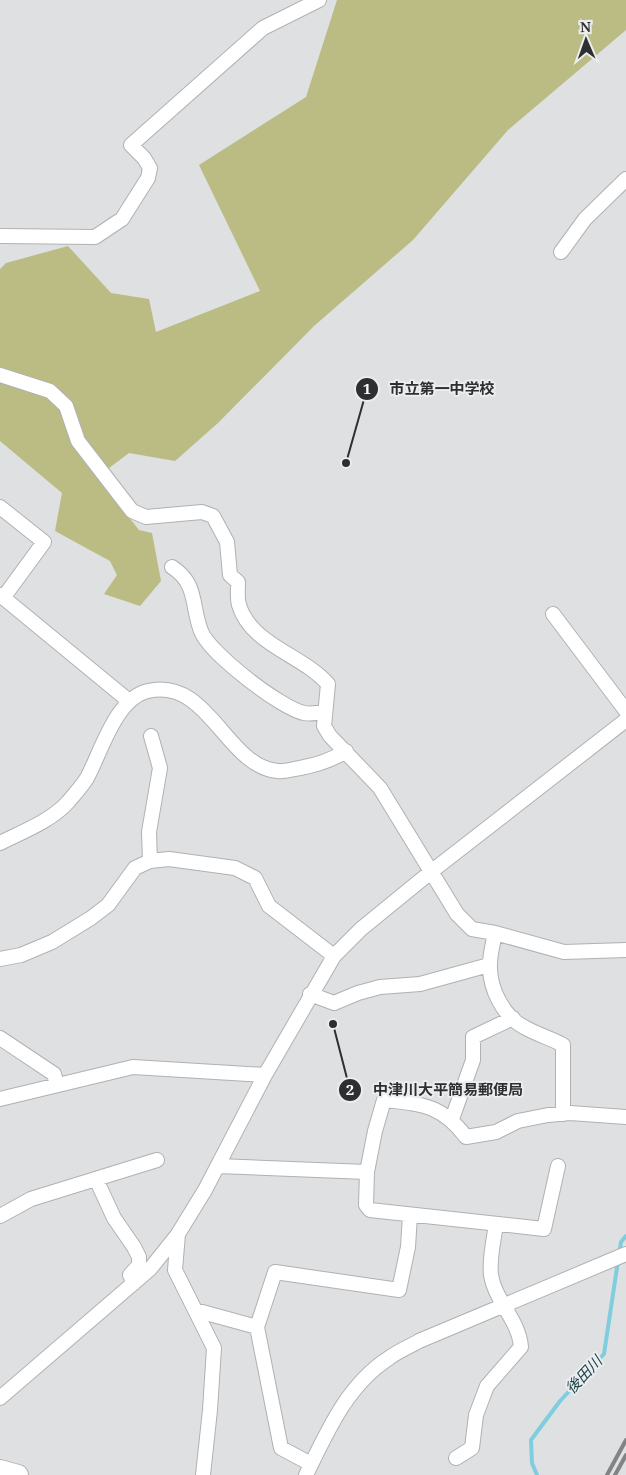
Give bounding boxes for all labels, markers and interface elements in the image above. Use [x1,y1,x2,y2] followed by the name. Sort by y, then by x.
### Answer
[561,15,611,65] north arrow
[580,17,591,36] text: N
[355,374,505,404] callout: 市立第一中学校
[363,378,371,398] text: 1
[389,378,495,398] text: 市立第一中学校
[338,1075,533,1105] callout: 中津川大平簡易郵便局
[346,1079,354,1099] text: 2
[373,1079,523,1099] text: 中津川大平簡易郵便局
[561,1350,607,1398] water label: 後田川

